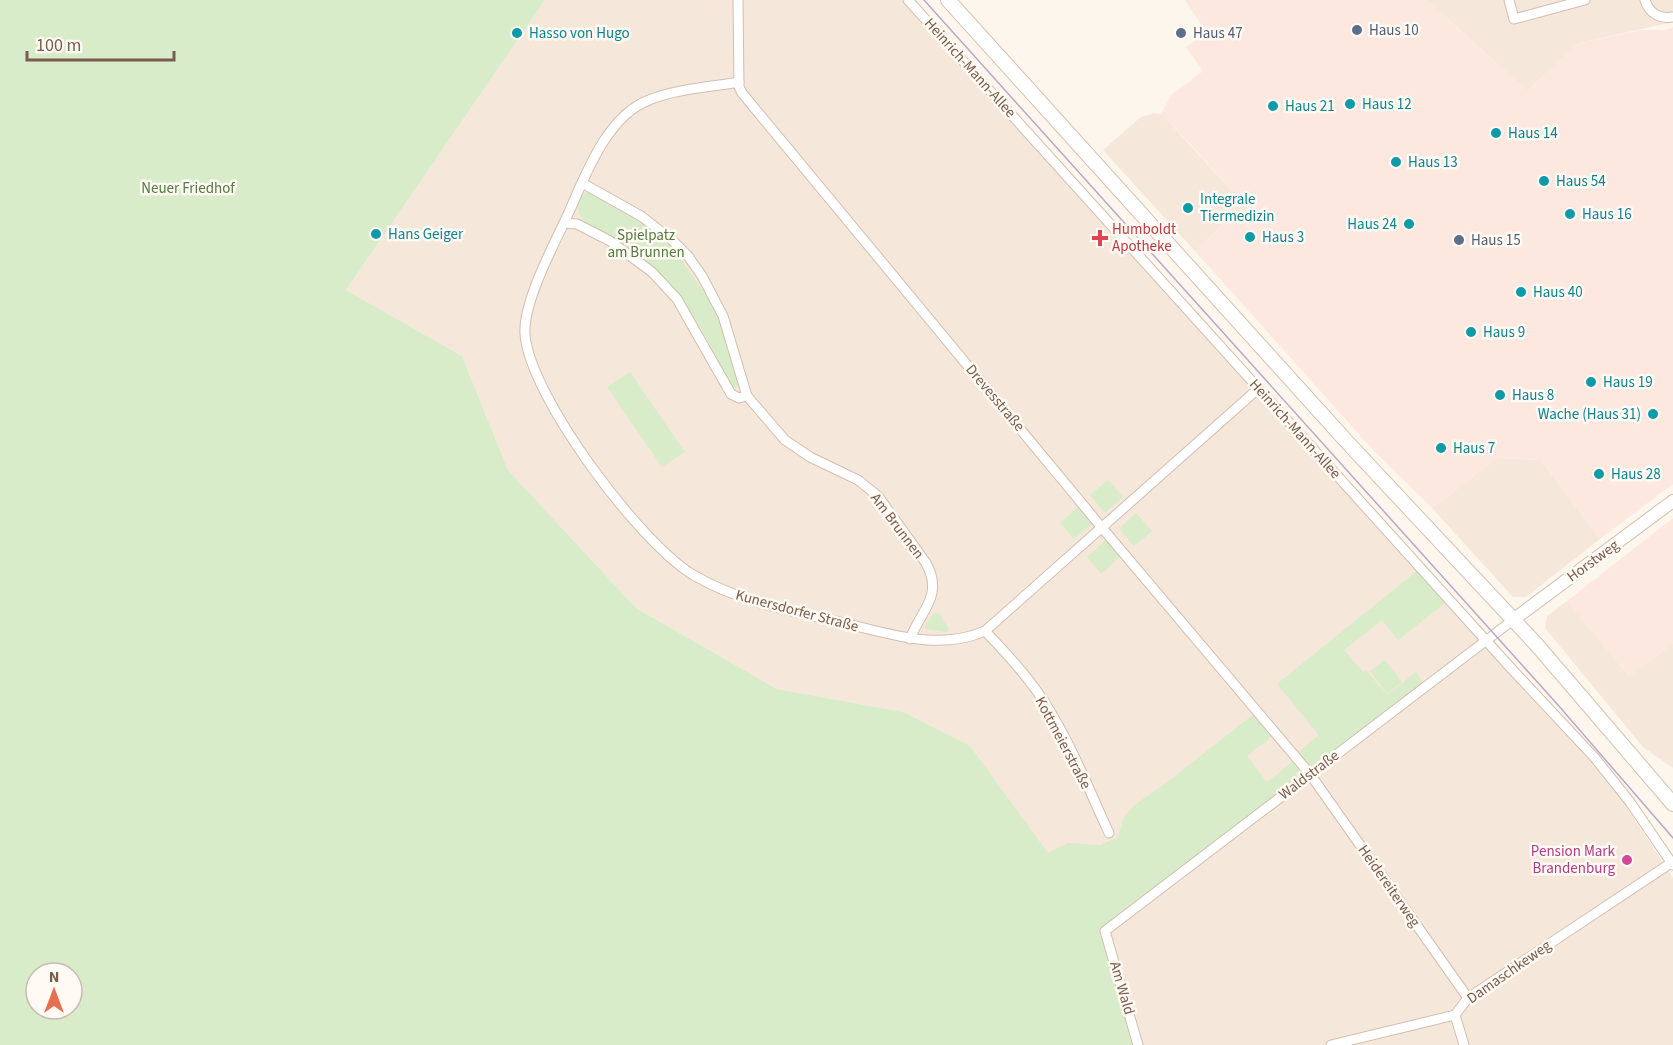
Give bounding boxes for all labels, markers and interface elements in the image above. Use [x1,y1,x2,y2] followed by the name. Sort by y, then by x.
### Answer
[919,13,1021,123] street label: Heinrich-Mann-Allee
[1369,20,1419,41] place label: Haus 10
[529,23,630,44] place label: Hasso von Hugo
[1193,23,1243,44] place label: Haus 47
[1350,23,1364,37] marker: Haus 10
[27,24,174,62] scale bar
[510,26,524,40] marker: Hasso von Hugo
[1174,26,1188,40] marker: Haus 47
[36,33,81,58] text: 100 m
[1362,94,1412,115] place label: Haus 12
[1285,96,1335,117] place label: Haus 21
[1343,97,1357,111] marker: Haus 12
[1266,99,1280,113] marker: Haus 21
[1508,123,1558,144] place label: Haus 14
[1489,126,1503,140] marker: Haus 14
[1408,152,1458,173] place label: Haus 13
[1389,155,1403,169] marker: Haus 13
[1556,171,1606,192] place label: Haus 54
[1537,174,1551,188] marker: Haus 54
[141,178,235,199] park label: Neuer Friedhof
[1200,189,1275,227] place label: Integrale Tiermedizin
[1181,201,1195,215] marker: Integrale Tiermedizin
[1582,204,1632,225] place label: Haus 16
[1563,207,1577,221] marker: Haus 16
[1347,214,1398,235] place label: Haus 24
[1402,217,1416,231] marker: Haus 24
[1112,219,1176,257] place label: Humboldt Apotheke
[388,224,464,245] place label: Hans Geiger
[607,225,685,263] park label: Spielpatz am Brunnen
[369,227,383,241] marker: Hans Geiger
[1262,227,1304,248] place label: Haus 3
[1243,230,1257,244] marker: Haus 3
[1471,230,1521,251] place label: Haus 15
[1093,231,1107,245] marker: Humboldt Apotheke
[1452,233,1466,247] marker: Haus 15
[1533,282,1583,303] place label: Haus 40
[1514,285,1528,299] marker: Haus 40
[1483,322,1525,343] place label: Haus 9
[1464,325,1478,339] marker: Haus 9
[961,360,1029,436] street label: Drevesstraße
[1603,372,1653,393] place label: Haus 19
[1244,374,1346,484] street label: Heinrich-Mann-Allee
[1584,375,1598,389] marker: Haus 19
[1512,385,1554,406] place label: Haus 8
[1493,388,1507,402] marker: Haus 8
[1538,404,1641,425] place label: Wache (Haus 31)
[1646,407,1660,421] marker: Wache (Haus 31)
[1453,438,1495,459] place label: Haus 7
[1434,441,1448,455] marker: Haus 7
[1611,464,1661,485] place label: Haus 28
[1592,467,1606,481] marker: Haus 28
[865,489,929,563] street label: Am Brunnen
[1563,535,1624,587] street label: Horstweg
[733,584,861,638] street label: Kunersdorfer Straße
[1030,693,1096,793] street label: Kottmeierstraße
[1274,745,1344,805] street label: Waldstraße
[1353,841,1425,932] street label: Heidereiterweg
[1531,841,1616,879] place label: Pension Mark Brandenburg
[1620,853,1634,867] marker: Pension Mark Brandenburg
[1463,935,1556,1009] street label: Damaschkeweg
[1104,959,1140,1017] street label: Am Wald
[24,961,84,1021] north arrow
[49,966,59,988] text: N

